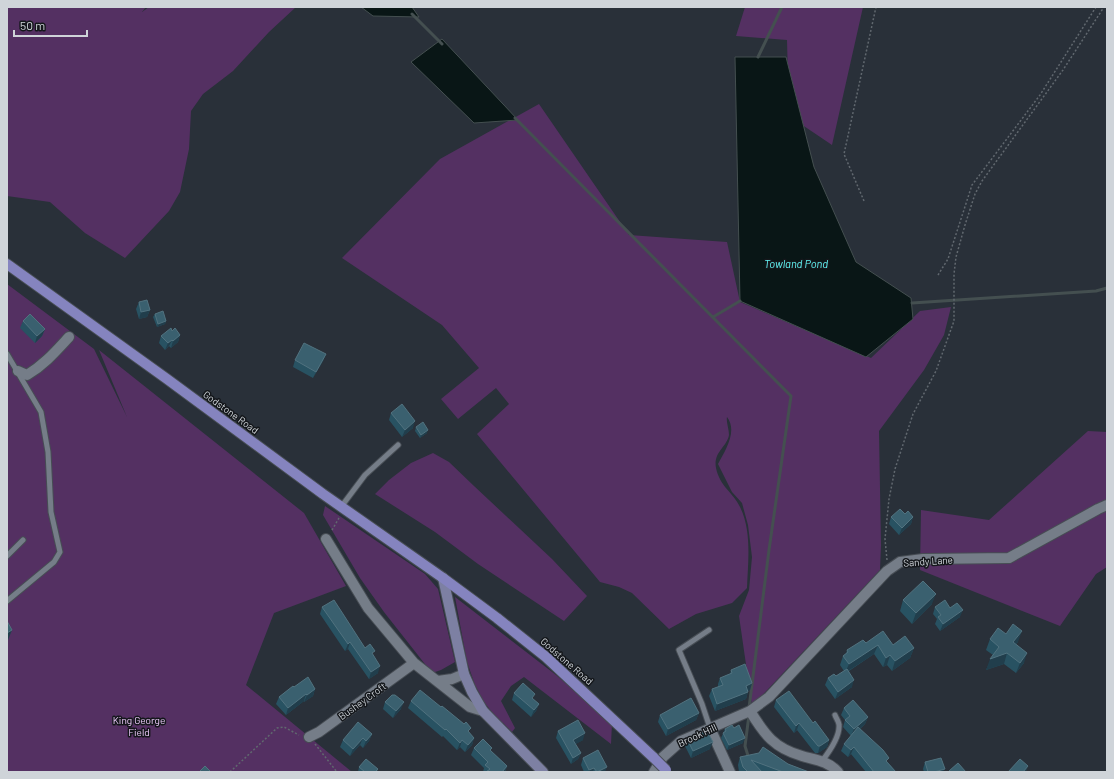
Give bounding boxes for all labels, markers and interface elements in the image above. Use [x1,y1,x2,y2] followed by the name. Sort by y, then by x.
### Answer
[14,12,87,38] scale bar
[20,18,45,32] text: 50 m
[764,257,828,270] water label: Towland Pond
[201,388,261,436] street label: Godstone Road
[903,553,953,569] street label: Sandy Lane
[538,635,596,687] street label: Godstone Road
[336,680,388,722] street label: Bushey Croft
[113,714,165,738] park label: King George Field
[676,721,718,749] street label: Brook Hill

